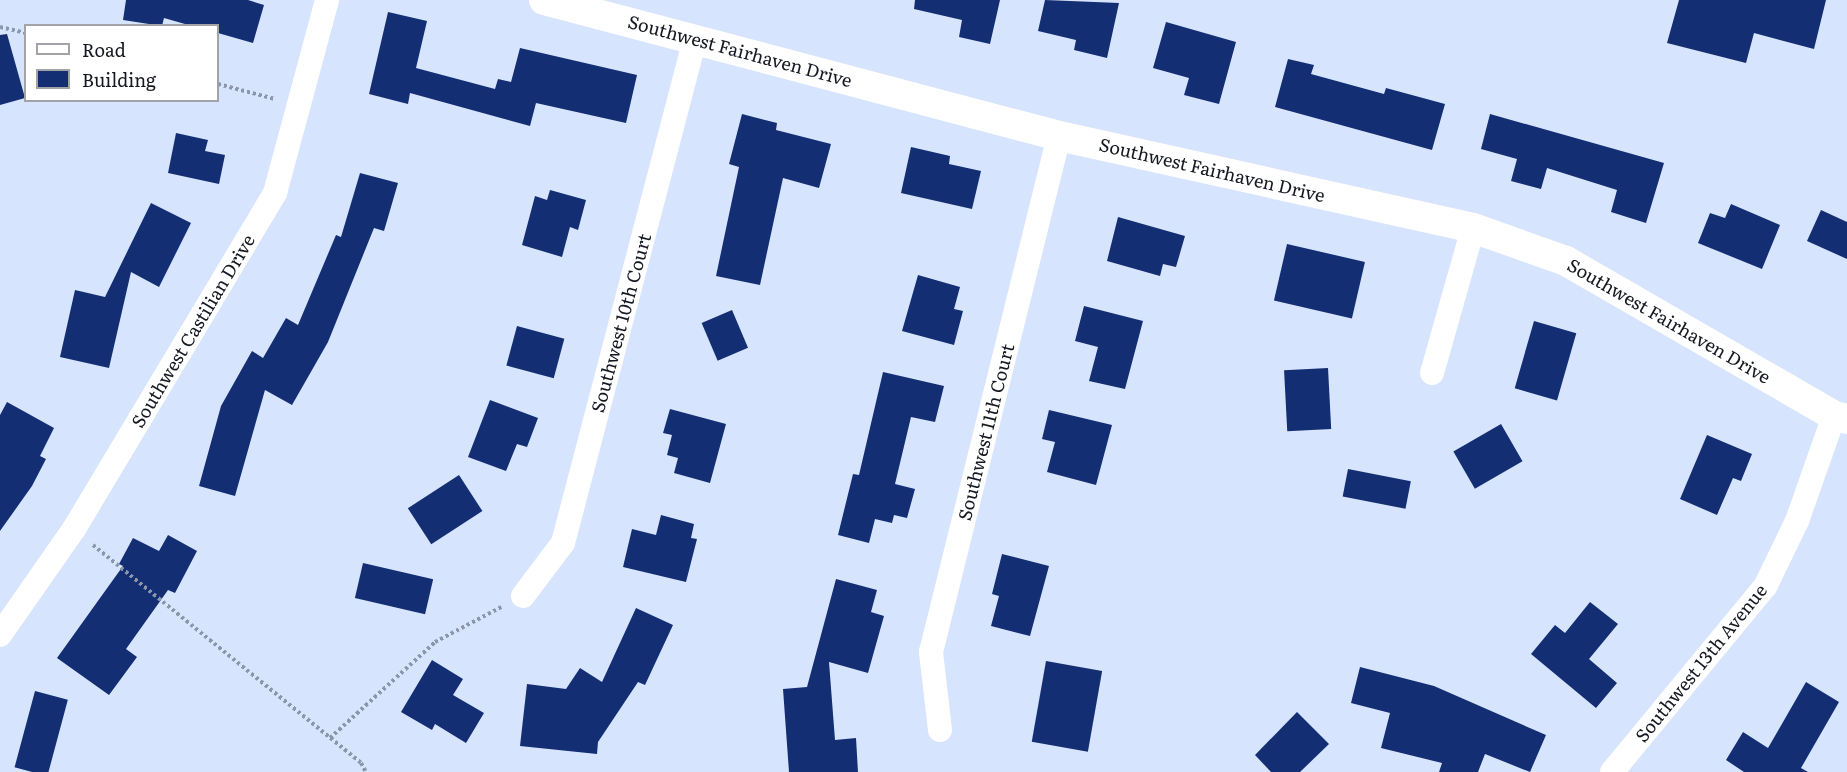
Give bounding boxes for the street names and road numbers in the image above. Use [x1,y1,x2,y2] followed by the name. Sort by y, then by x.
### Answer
[626,11,854,91] street label: Southwest Fairhaven Drive
[1097,133,1327,207] street label: Southwest Fairhaven Drive
[127,231,259,431] street label: Southwest Castilian Drive
[587,231,655,415] street label: Southwest 10th Court
[1564,254,1774,388] street label: Southwest Fairhaven Drive
[954,341,1018,523] street label: Southwest 11th Court
[1631,580,1771,746] street label: Southwest 13th Avenue

